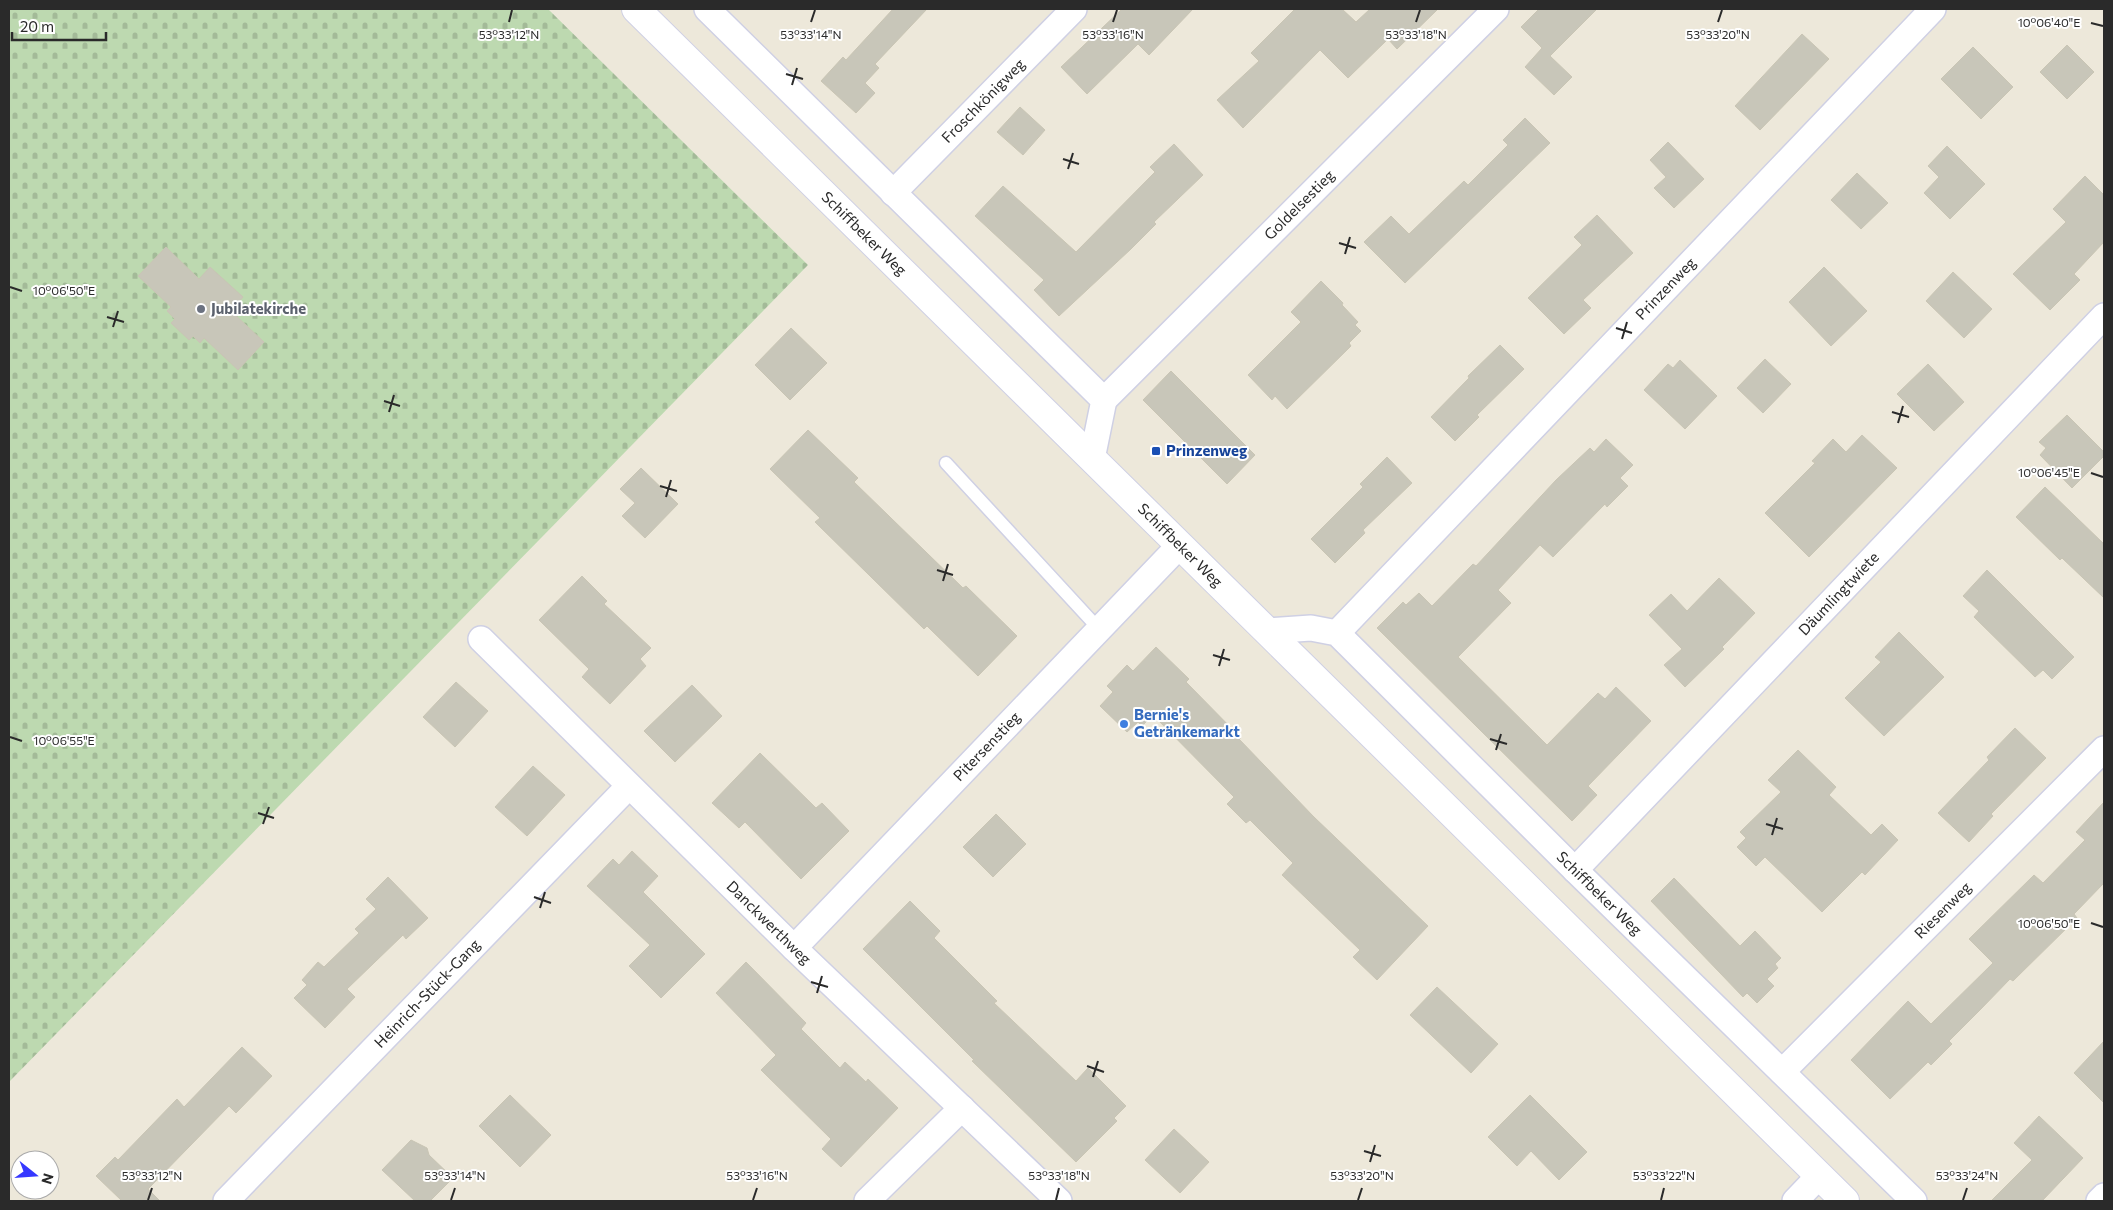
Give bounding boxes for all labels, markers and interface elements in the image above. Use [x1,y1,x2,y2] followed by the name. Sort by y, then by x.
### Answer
[12,10,106,42] scale bar
[2018,15,2080,29] text: 10°06'40"E
[20,17,54,35] text: 20 m
[479,27,539,41] text: 53°33'12"N
[780,27,842,41] text: 53°33'14"N
[1082,27,1144,41] text: 53°33'16"N
[1385,27,1447,41] text: 53°33'18"N
[1686,27,1750,41] text: 53°33'20"N
[937,54,1028,146] street label: Froschkönigweg
[1260,166,1338,243] street label: Goldelsestieg
[818,187,911,279] street label: Schiffbeker Weg
[1631,253,1699,323] street label: Prinzenweg
[33,283,95,297] text: 10°06'50"E
[211,299,306,317] place label: Jubilatekirche
[195,303,207,315] marker: Jubilatekirche
[1166,441,1247,459] place label: Prinzenweg
[1150,445,1162,457] marker: Prinzenweg
[2018,465,2080,479] text: 10°06'45"E
[1135,499,1227,590] street label: Schiffbeker Weg
[1794,548,1882,639] street label: Däumlingtwiete
[1134,705,1240,740] place label: Bernie's Getränkemarkt
[949,707,1024,784] street label: Pitersenstieg
[1118,718,1130,730] marker: Bernie's Getränkemarkt
[33,733,95,747] text: 10°06'55"E
[1553,847,1646,938] street label: Schiffbeker Weg
[723,877,815,967] street label: Danckwerthweg
[1910,878,1974,942] street label: Riesenweg
[2018,916,2080,930] text: 10°06'50"E
[370,935,483,1051] street label: Heinrich-Stück-Gang
[10,1150,60,1200] north arrow
[122,1168,182,1182] text: 53°33'12"N
[424,1168,486,1182] text: 53°33'14"N
[726,1168,788,1182] text: 53°33'16"N
[1028,1168,1090,1182] text: 53°33'18"N
[1330,1168,1394,1182] text: 53°33'20"N
[1633,1168,1695,1182] text: 53°33'22"N
[1936,1168,1998,1182] text: 53°33'24"N
[38,1171,58,1186] text: N

